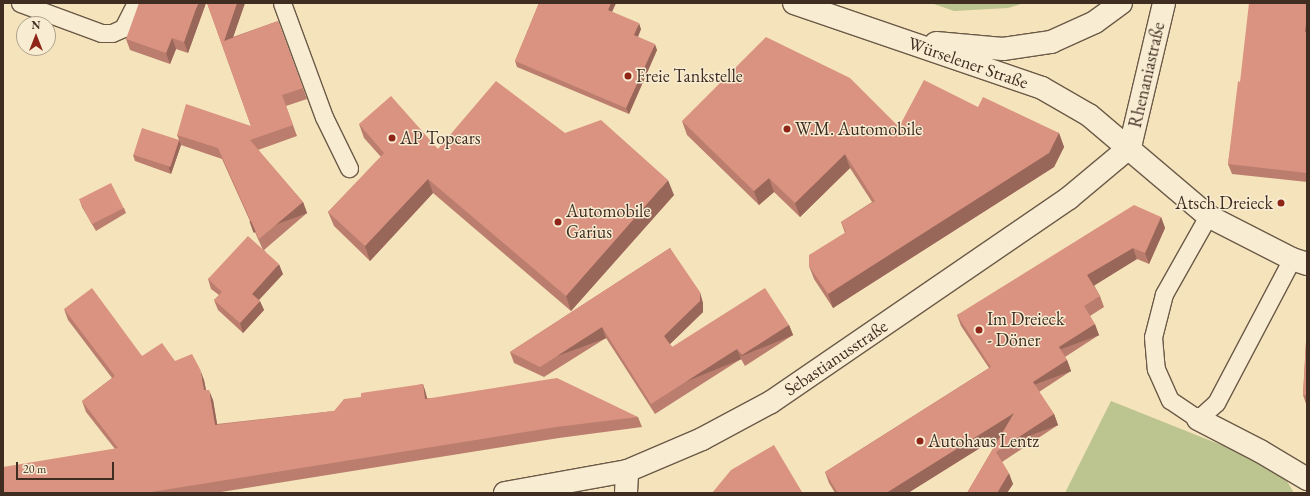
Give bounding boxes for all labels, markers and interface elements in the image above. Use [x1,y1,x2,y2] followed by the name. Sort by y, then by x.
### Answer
[16,16,56,56] north arrow
[32,18,40,32] text: N
[1124,20,1170,130] street label: Rhenaniastraße
[905,32,1031,94] street label: Würselener Straße
[636,65,743,87] place label: Freie Tankstelle
[623,71,633,81] marker: Freie Tankstelle
[795,118,922,140] place label: W.M. Automobile
[782,124,792,134] marker: W.M. Automobile
[400,127,480,149] place label: AP Topcars
[387,133,397,143] marker: AP Topcars
[1175,192,1273,214] place label: Atsch Dreieck
[1276,198,1286,208] marker: Atsch Dreieck
[566,201,650,244] place label: Automobile Garius
[553,217,563,227] marker: Automobile Garius
[987,309,1064,352] place label: Im Dreieck - Döner
[780,315,892,401] street label: Sebastianusstraße
[974,325,984,335] marker: Im Dreieck - Döner
[928,430,1039,452] place label: Autohaus Lentz
[915,436,925,446] marker: Autohaus Lentz
[18,454,116,480] scale bar
[23,461,46,477] text: 20 m

